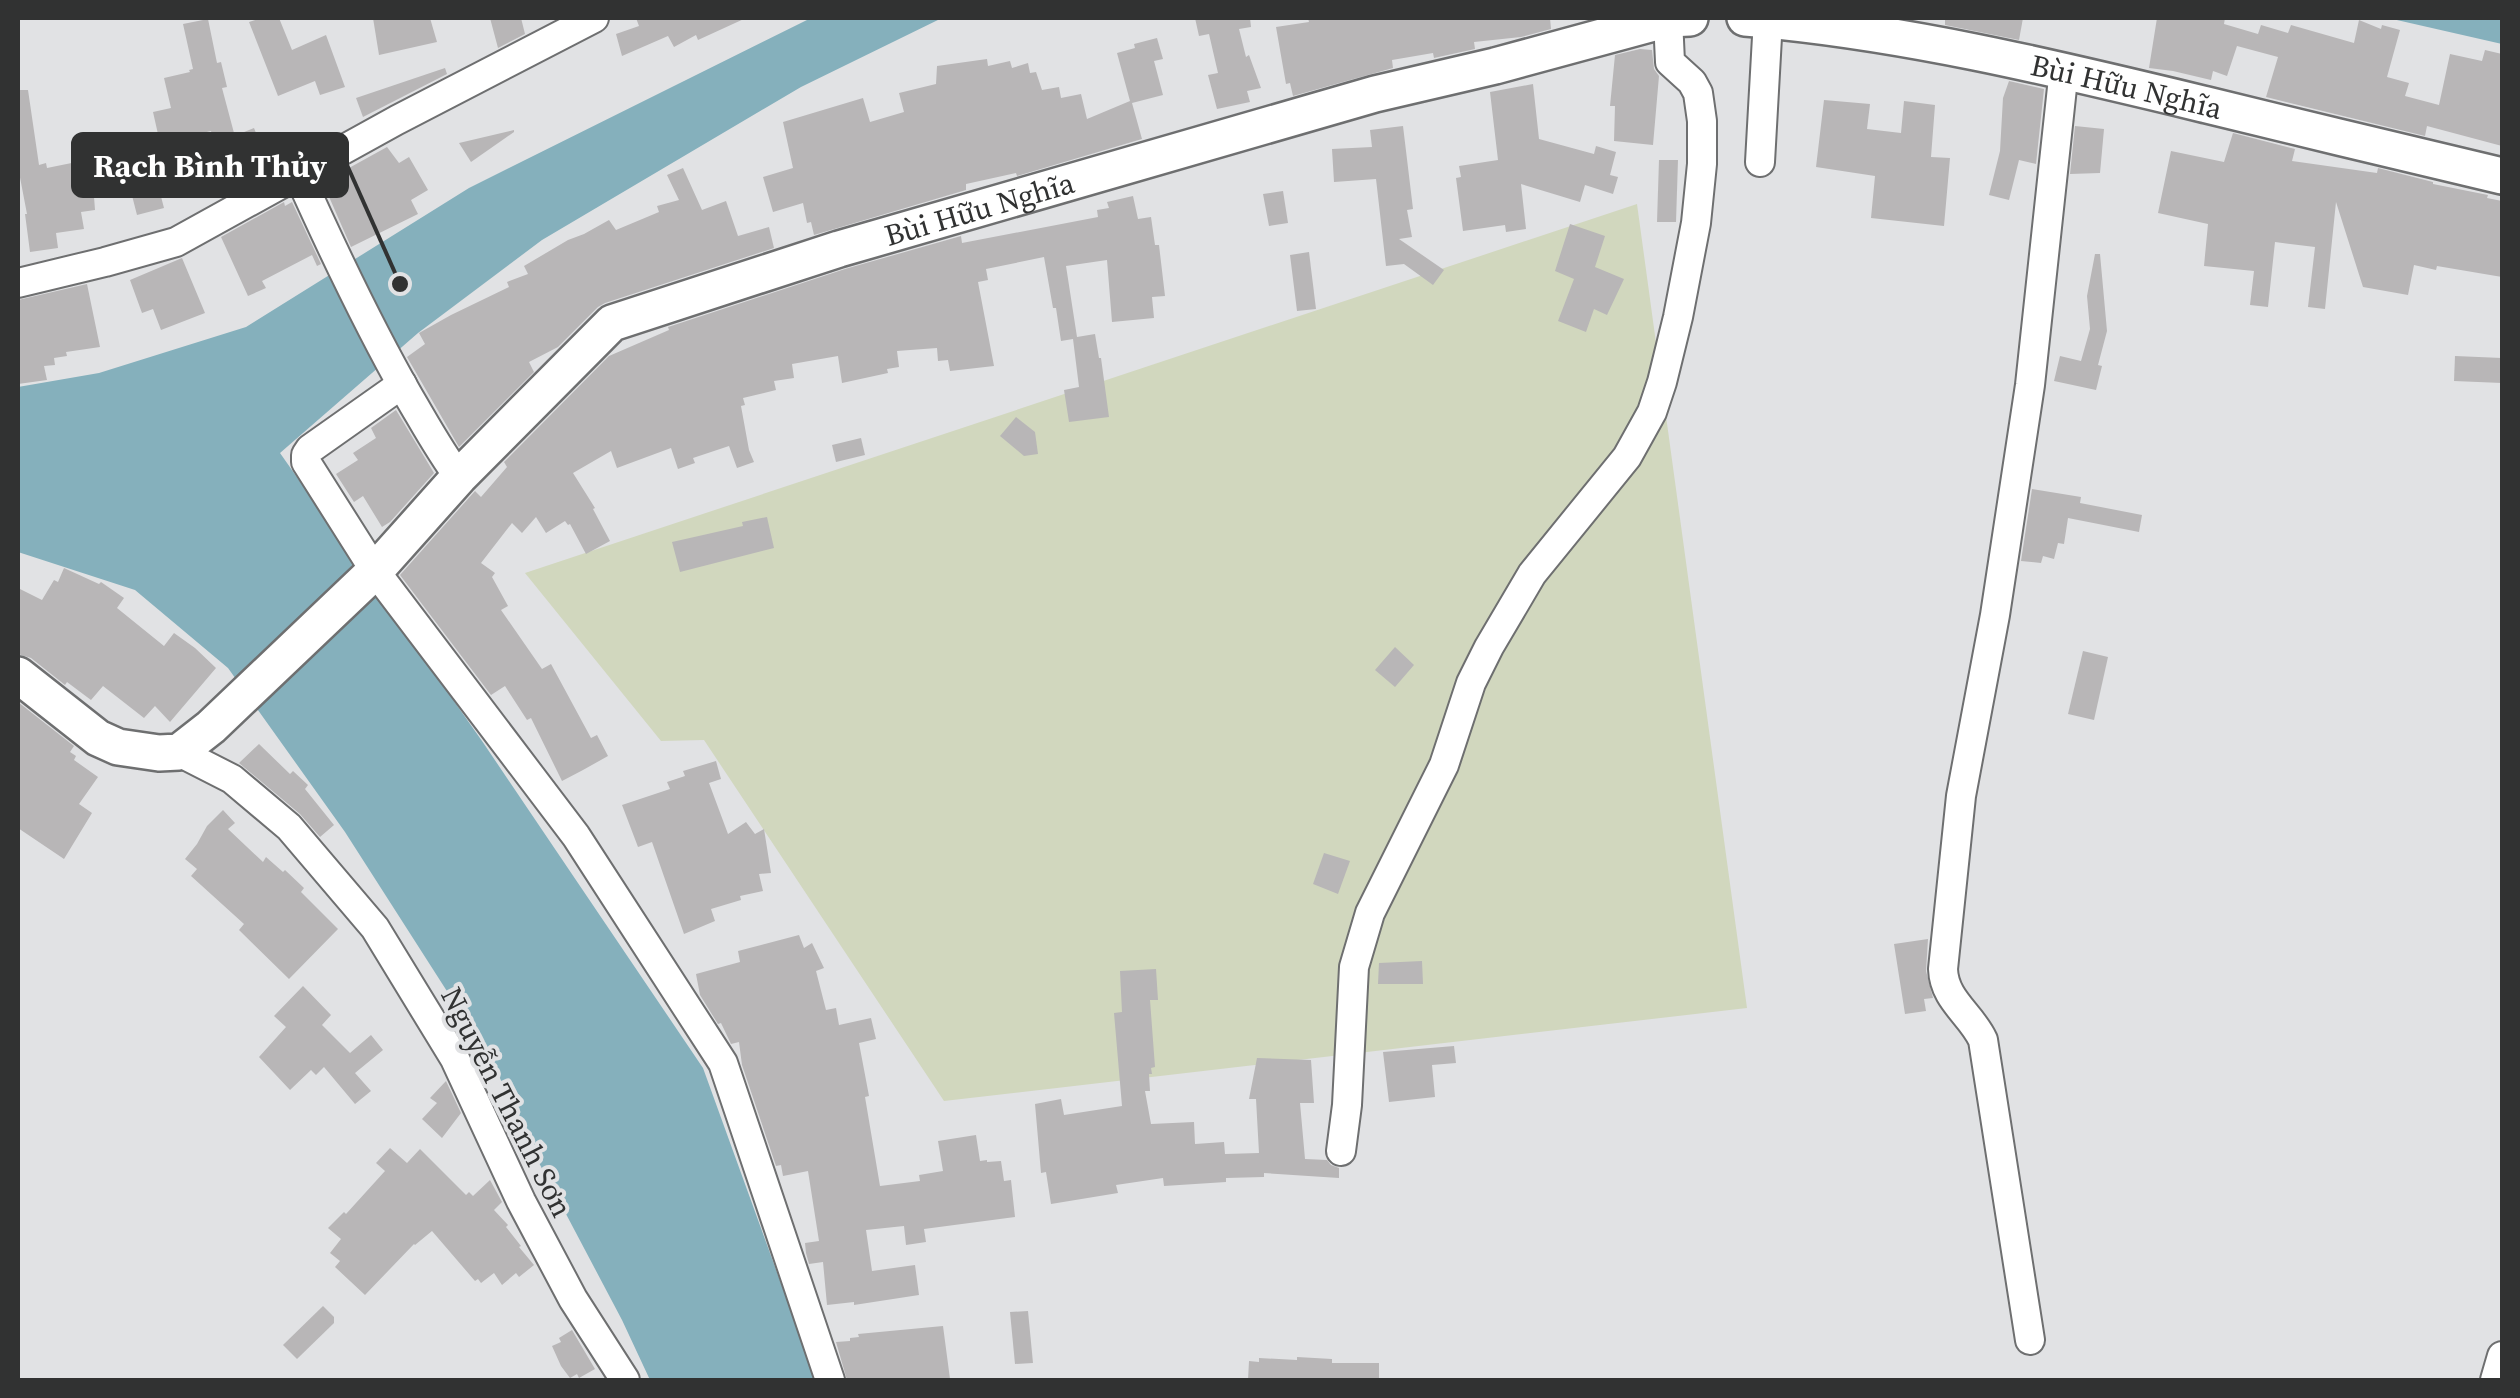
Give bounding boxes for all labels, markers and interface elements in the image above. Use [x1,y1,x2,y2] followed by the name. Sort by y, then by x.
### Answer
[2027,44,2227,129] street label: Bùi Hữu Nghĩa
[73,134,347,196] callout: Rạch Bình Thủy
[93,144,327,188] text: Rạch Bình Thủy
[879,161,1080,255] street label: Bùi Hữu Nghĩa
[431,980,583,1224] street label: Nguyễn Thanh Sơn

